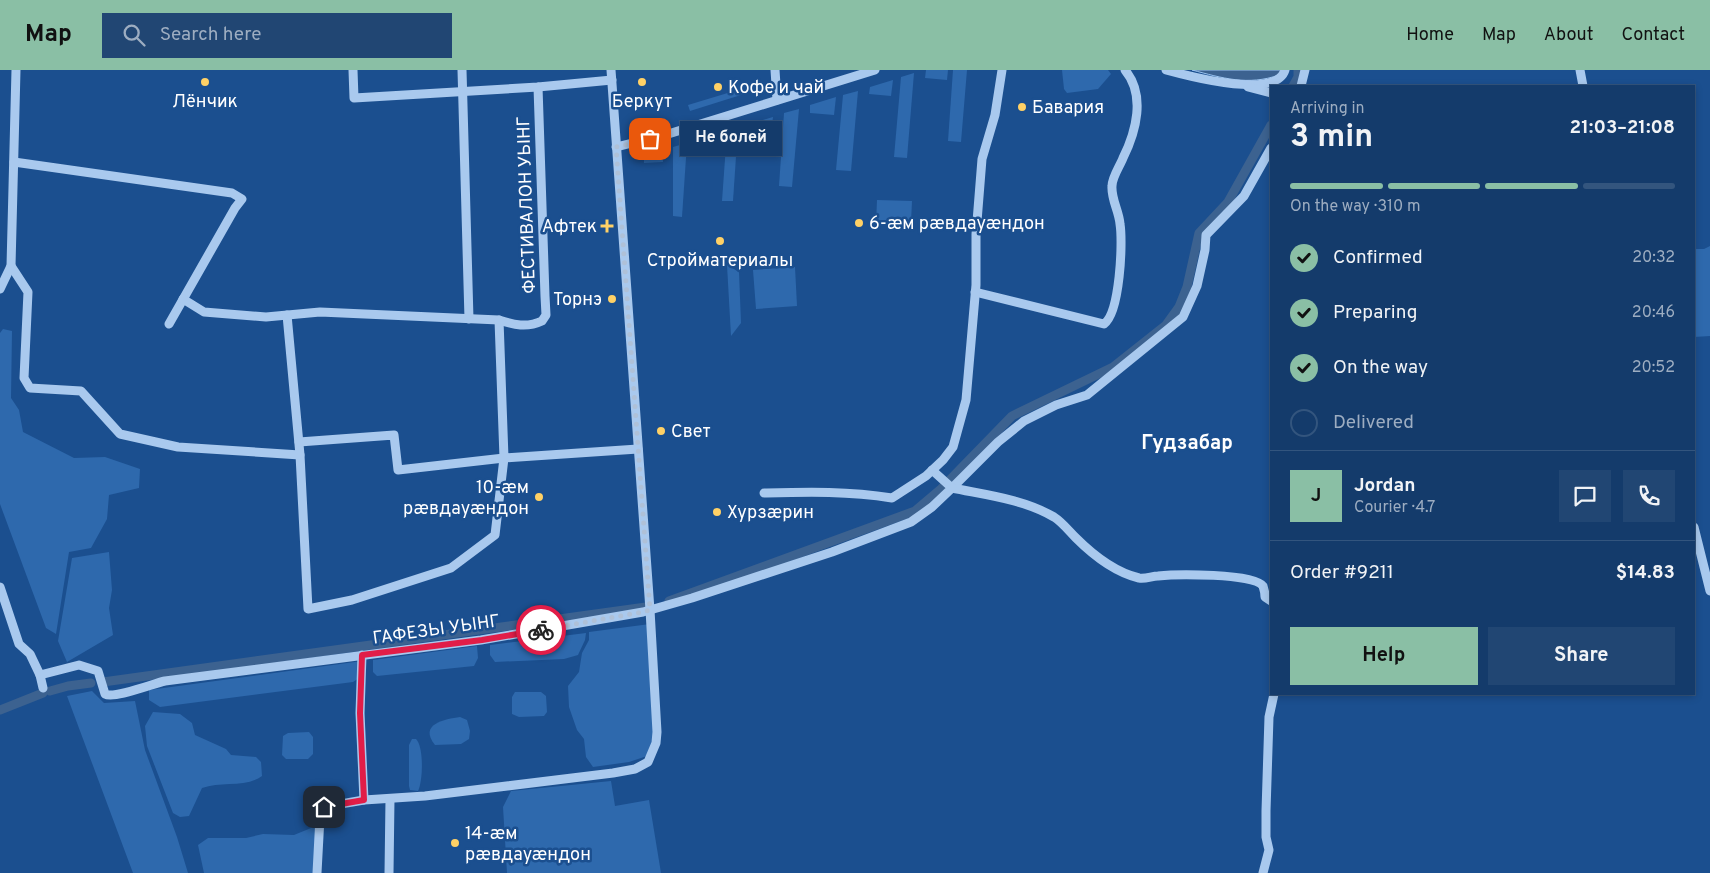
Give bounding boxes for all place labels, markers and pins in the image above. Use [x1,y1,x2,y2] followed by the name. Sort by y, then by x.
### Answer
[199,76,211,88] marker: Лёнчик
[636,76,648,88] marker: Беркут
[728,77,824,100] place label: Кофе и чай
[712,81,724,93] marker: Кофе и чай
[172,91,238,114] place label: Лёнчик
[612,91,672,114] place label: Беркут
[1032,97,1104,120] place label: Бавария
[1016,101,1028,113] marker: Бавария
[629,118,671,160] pin
[680,122,782,156] callout: Не болей
[869,213,1045,236] place label: 6-æм рӕвдауӕндон
[542,216,597,239] place label: Афтек
[853,217,865,229] marker: 6-æм рӕвдауӕндон
[601,220,613,232] marker: Афтек
[714,235,726,247] marker: Стройматериалы
[647,250,793,273] place label: Стройматериалы
[553,289,602,312] place label: Торнэ
[606,293,618,305] marker: Торнэ
[671,421,711,444] place label: Свет
[655,425,667,437] marker: Свет
[403,477,529,521] place label: 10-æм рӕвдауӕндон
[533,491,545,503] marker: 10-æм рӕвдауӕндон
[727,502,814,525] place label: Хурзæрин
[711,506,723,518] marker: Хурзæрин
[303,786,345,828] pin
[465,823,591,867] place label: 14-æм рӕвдауӕндон
[449,837,461,849] marker: 14-æм рӕвдауӕндон

